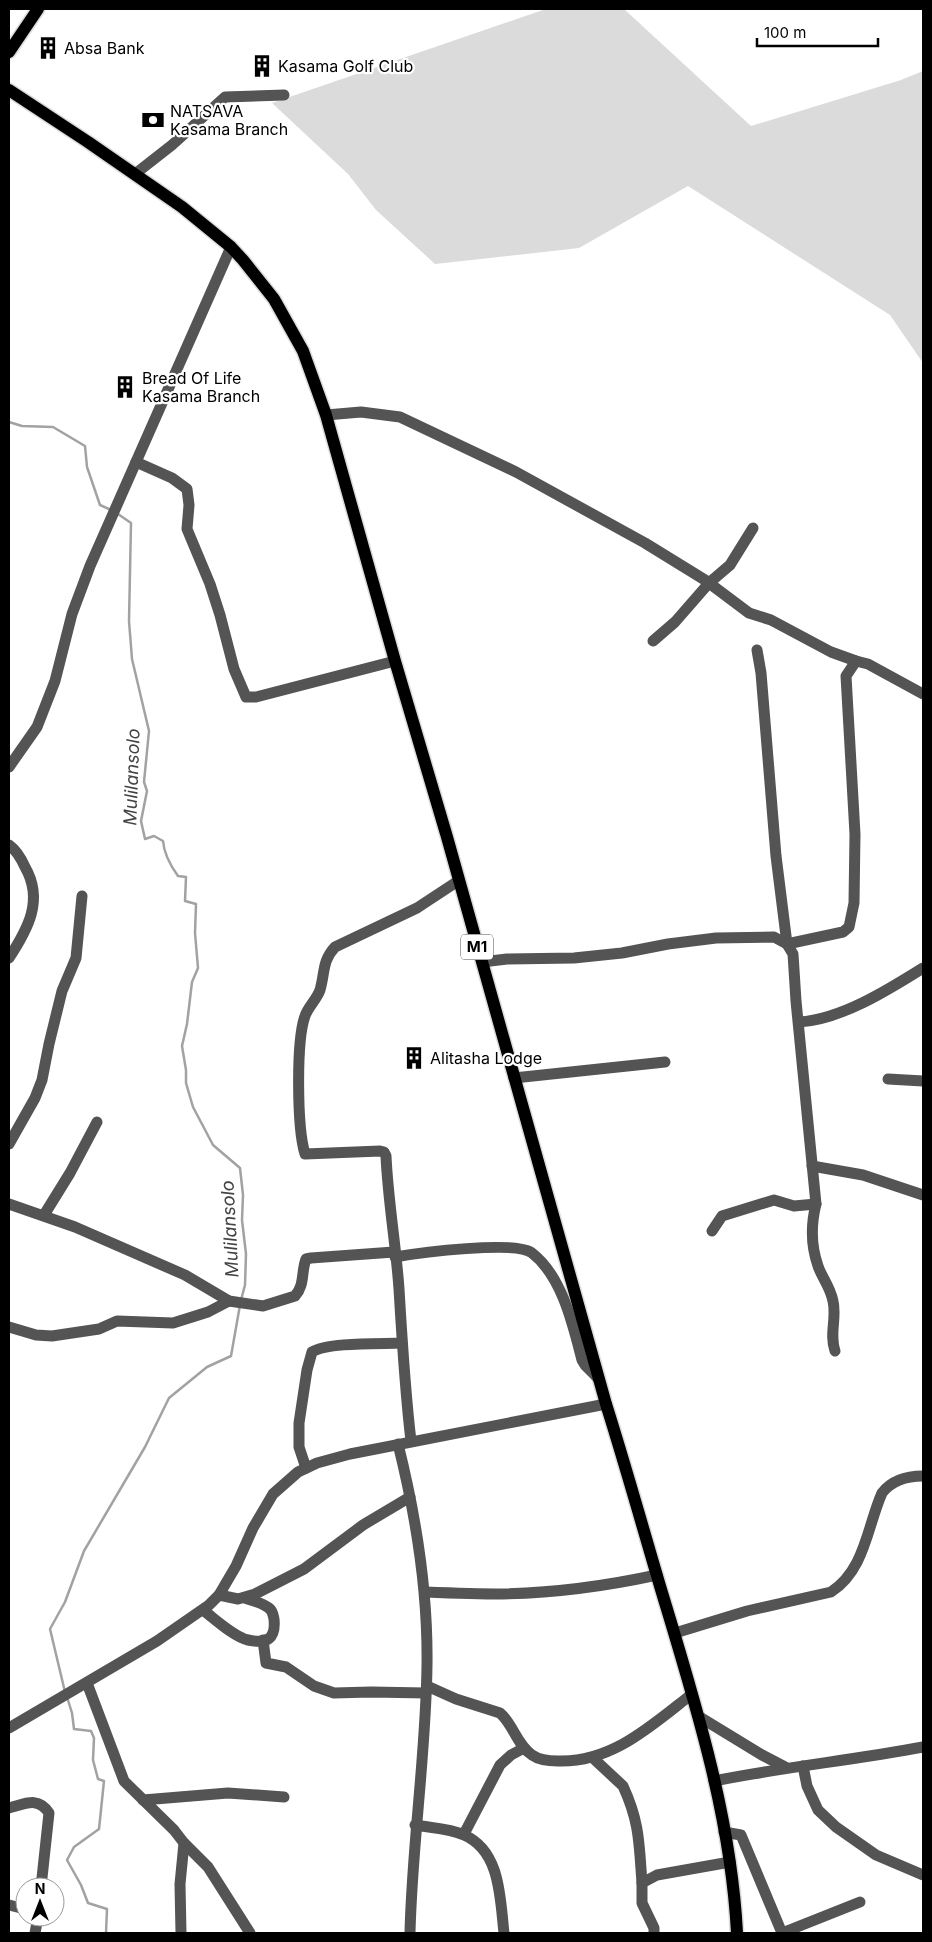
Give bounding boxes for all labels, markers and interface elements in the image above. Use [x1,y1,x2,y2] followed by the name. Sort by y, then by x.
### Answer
[757,15,878,47] scale bar
[764,23,806,42] text: 100 m
[35,35,61,61] building icon: Absa Bank
[64,38,145,58] place label: Absa Bank
[249,53,275,79] building icon: Kasama Golf Club
[278,56,413,76] place label: Kasama Golf Club
[170,101,288,139] place label: NATSAVA Kasama Branch
[140,107,166,133] bank icon: NATSAVA Kasama Branch
[142,368,260,406] place label: Bread Of Life Kasama Branch
[112,374,138,400] building icon: Bread Of Life Kasama Branch
[119,728,144,826] water label: Mulilansolo
[461,934,493,960] road number: M1
[401,1045,427,1071] building icon: Alitasha Lodge
[430,1048,542,1068] place label: Alitasha Lodge
[216,1180,243,1278] water label: Mulilansolo
[15,1877,65,1927] north arrow
[35,1880,45,1897] text: N

